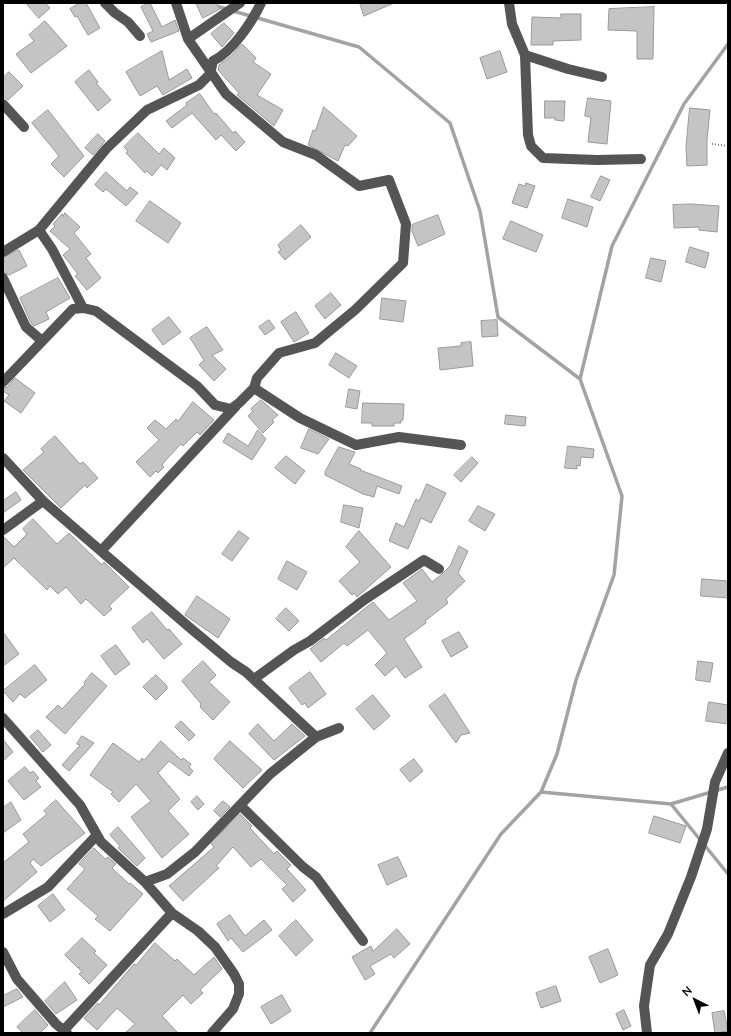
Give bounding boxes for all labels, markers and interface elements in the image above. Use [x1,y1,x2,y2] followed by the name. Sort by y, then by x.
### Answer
[675,980,715,1020] north arrow
[679,983,694,998] text: N

